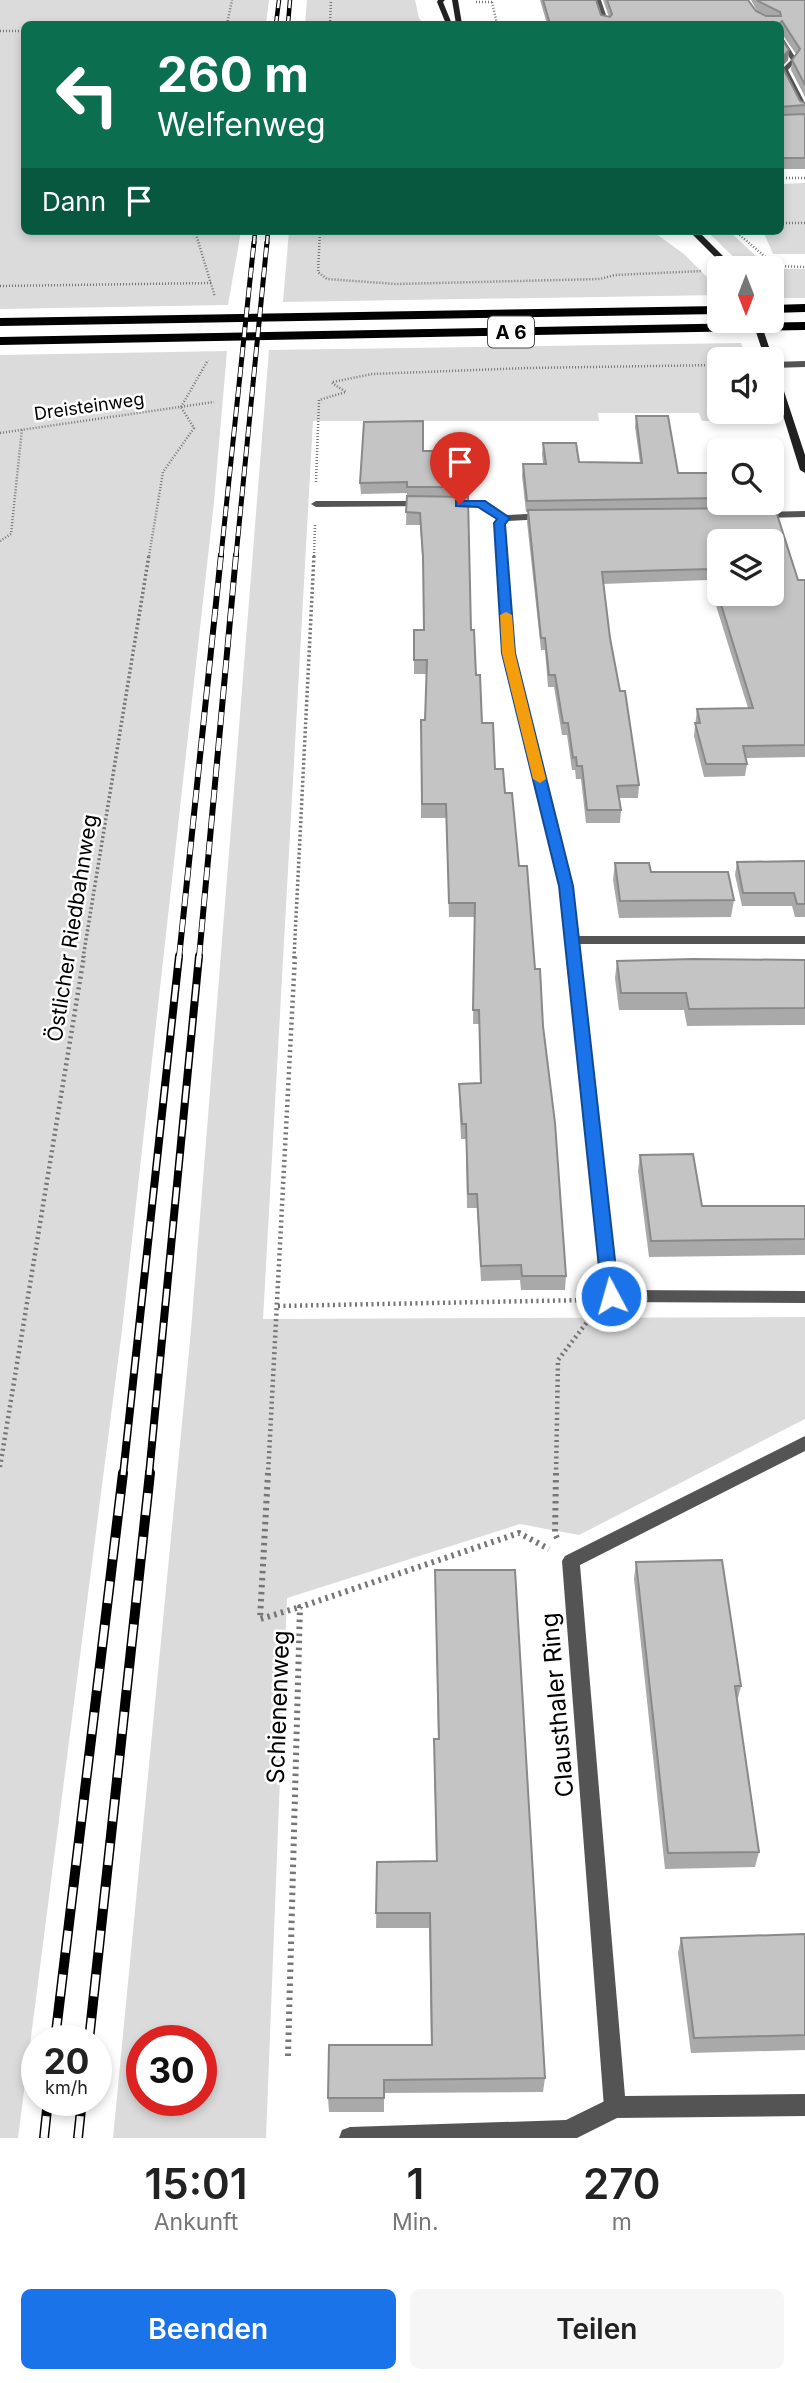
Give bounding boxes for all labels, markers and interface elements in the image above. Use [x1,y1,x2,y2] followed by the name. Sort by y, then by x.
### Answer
[157,45,309,104] text: 260 m
[42,49,133,140] icon: left
[157,105,326,144] text: Welfenweg
[120,182,158,220] icon: arrive
[42,186,106,217] text: Dann
[707,256,784,332] north arrow
[707,256,784,606] map controls
[488,316,534,348] road number: A 6
[707,347,784,424] button: sound
[33,388,145,424] street label: Dreisteinweg
[430,432,490,504] pin
[707,438,784,515] button: search
[441,443,479,481] icon: arrive
[707,529,784,606] button: layers
[42,812,102,1044] street label: Östlicher Riedbahnweg
[574,1259,648,1333] position arrow
[534,1612,580,1798] street label: Clausthaler Ring
[261,1630,295,1784] street label: Schienenweg
[126,2025,217,2116] speed limit sign: 30
[44,2040,89,2082] text: 20
[45,2077,88,2098] text: km/h
[144,2158,248,2209] text: 15:01
[406,2158,424,2209] text: 1
[583,2158,660,2209] text: 270
[154,2208,238,2236] text: Ankunft
[392,2208,439,2236] text: Min.
[612,2208,632,2236] text: m
[21,2289,396,2369] button: Beenden
[410,2289,784,2369] button: Teilen

